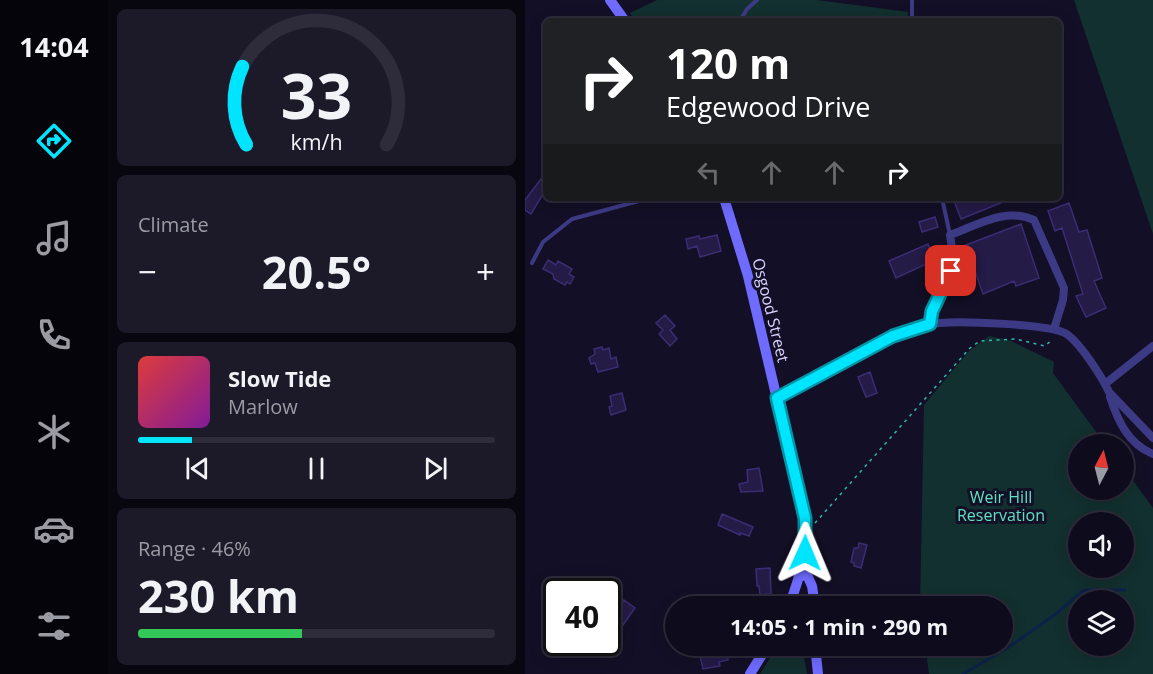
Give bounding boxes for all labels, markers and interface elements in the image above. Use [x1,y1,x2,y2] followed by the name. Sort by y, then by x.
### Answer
[19,28,89,65] text: 14:04
[666,34,790,91] text: 120 m
[567,42,645,120] icon: right
[281,52,352,137] text: 33
[666,88,870,125] text: Edgewood Drive
[33,120,75,162] icon: directions
[290,127,343,156] text: km/h
[692,156,725,189] icon: left
[755,156,788,189] icon: ahead
[818,156,851,189] icon: ahead
[881,156,914,189] icon: right
[138,211,209,238] text: Climate
[33,217,75,259] icon: music
[262,241,371,302] text: 20.5°
[925,245,976,296] pin
[138,249,157,294] text: −
[476,249,495,294] text: +
[934,254,967,287] icon: arrive
[747,256,795,365] street label: Osgood Street
[33,314,75,356] icon: phone
[228,363,331,393] text: Slow Tide
[228,393,298,420] text: Marlow
[33,411,75,453] icon: climate
[1068,434,1134,500] north arrow
[1068,434,1134,656] map controls
[181,452,214,485] icon: previous
[300,452,333,485] icon: pause
[419,452,452,485] icon: next
[957,486,1045,526] park label: Weir Hill Reservation
[33,508,75,550] icon: car
[1068,512,1134,578] button: sound
[773,521,837,585] position arrow
[138,535,251,562] text: Range · 46%
[138,565,299,626] text: 230 km
[543,578,621,656] speed limit sign: 40
[1068,590,1134,656] button: layers
[33,605,75,647] icon: filters
[730,611,948,641] text: 14:05 · 1 min · 290 m

